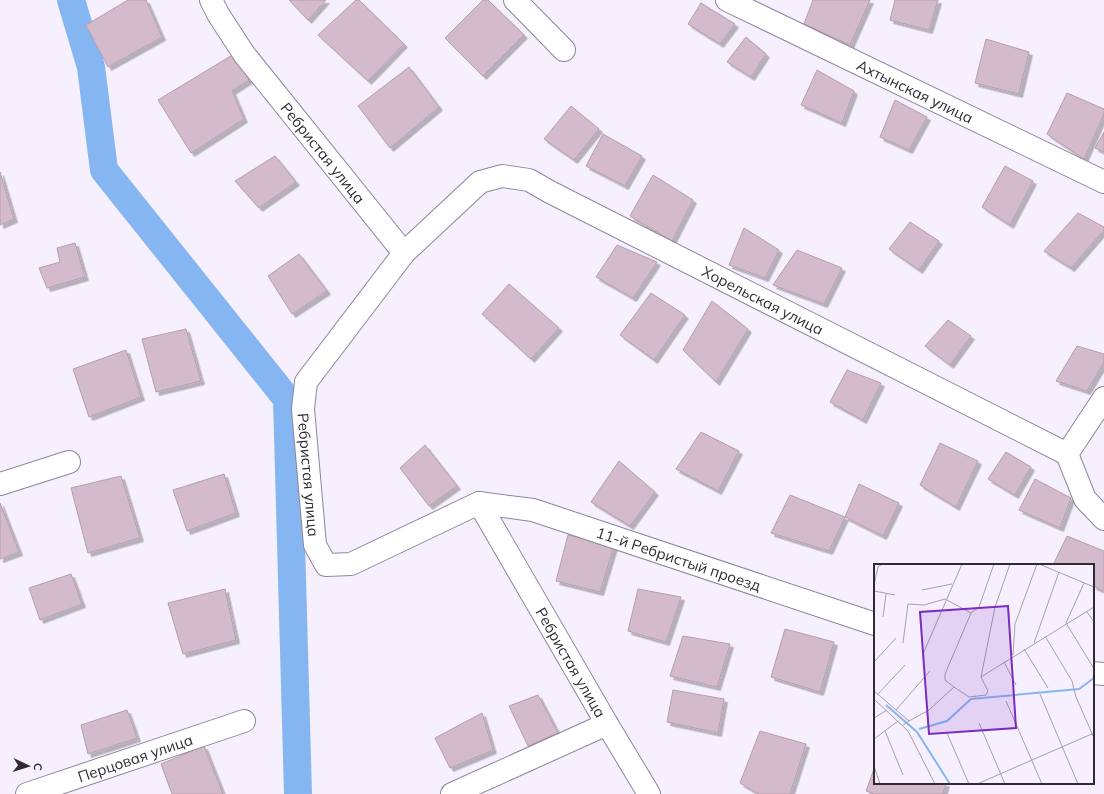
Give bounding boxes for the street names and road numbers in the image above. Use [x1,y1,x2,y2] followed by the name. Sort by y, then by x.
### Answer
[854,55,976,127] street label: Ахтынская улица
[277,98,370,207] street label: Ребристая улица
[699,261,827,339] street label: Хорельская улица
[294,412,324,538] street label: Ребристая улица
[594,522,763,595] street label: 11-й Ребристый проезд
[532,604,611,721] street label: Ребристая улица
[75,729,195,786] street label: Перцовая улица

